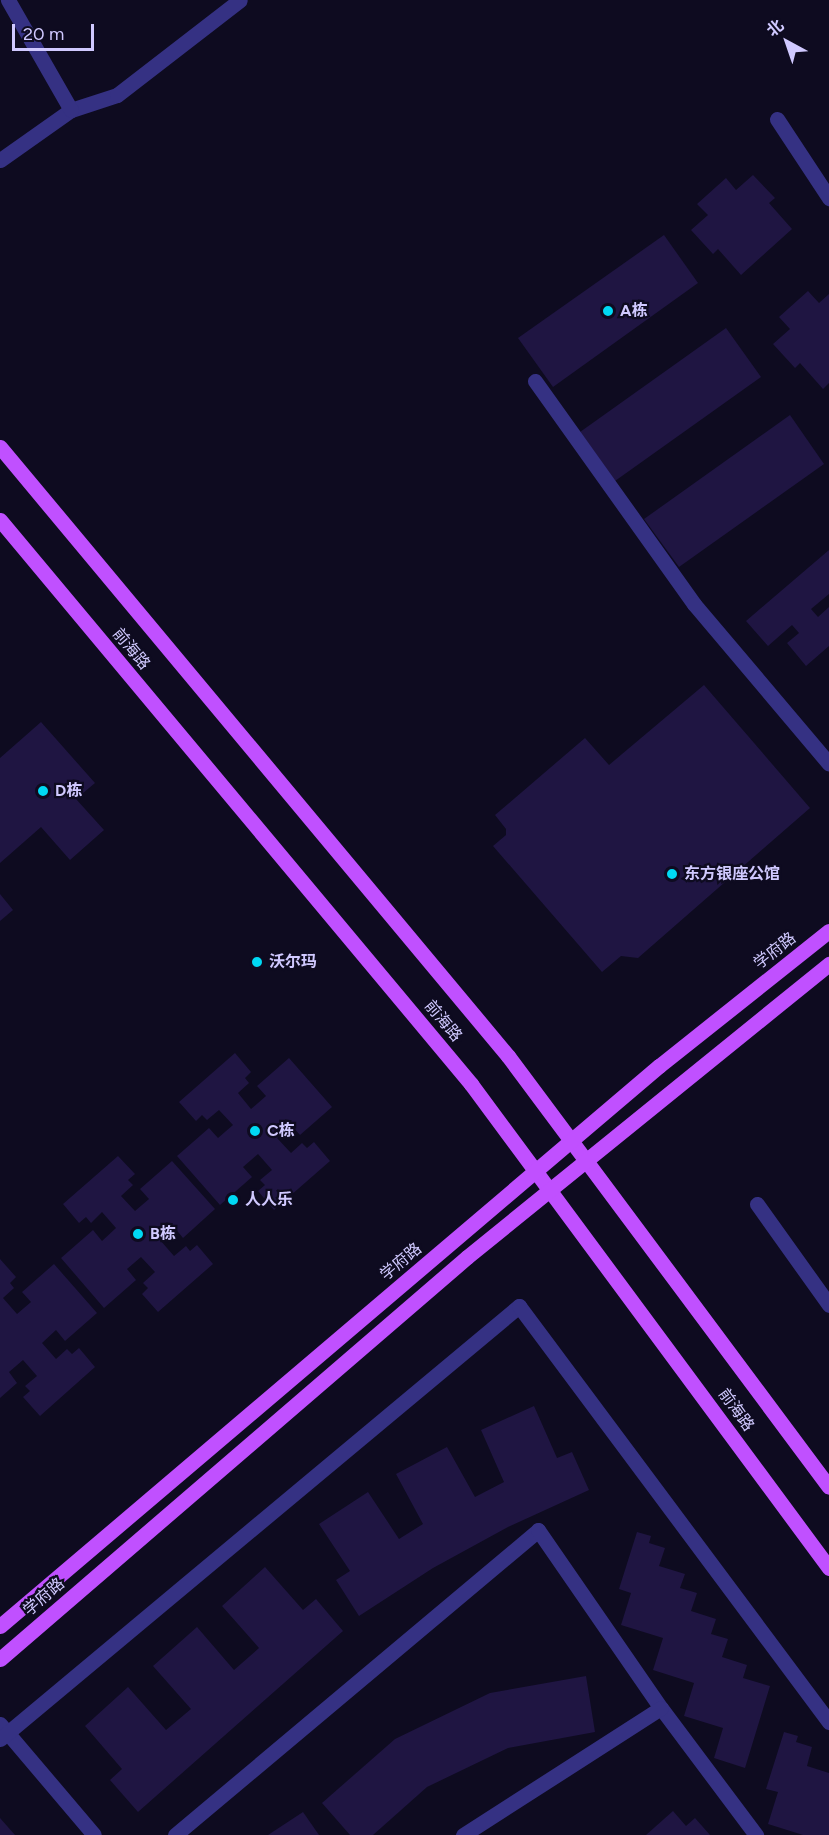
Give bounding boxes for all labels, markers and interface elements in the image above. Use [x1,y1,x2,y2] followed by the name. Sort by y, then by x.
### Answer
[15,12,98,50] scale bar
[757,12,817,72] north arrow
[763,15,787,40] text: 北
[23,23,64,45] text: 20 m
[620,301,647,321] place label: A栋
[601,304,615,318] marker: A栋
[108,624,154,674] street label: 前海路
[55,781,82,801] place label: D栋
[36,784,50,798] marker: D栋
[684,864,780,884] place label: 东方银座公馆
[665,867,679,881] marker: 东方银座公馆
[750,929,800,973] street label: 学府路
[269,952,317,972] place label: 沃尔玛
[250,955,264,969] marker: 沃尔玛
[420,996,466,1046] street label: 前海路
[267,1121,295,1141] place label: C栋
[248,1124,262,1138] marker: C栋
[245,1190,293,1210] place label: 人人乐
[226,1193,240,1207] marker: 人人乐
[150,1224,176,1244] place label: B栋
[131,1227,145,1241] marker: B栋
[376,1239,426,1285] street label: 学府路
[714,1385,758,1435] street label: 前海路
[20,1574,68,1620] street label: 学府路

